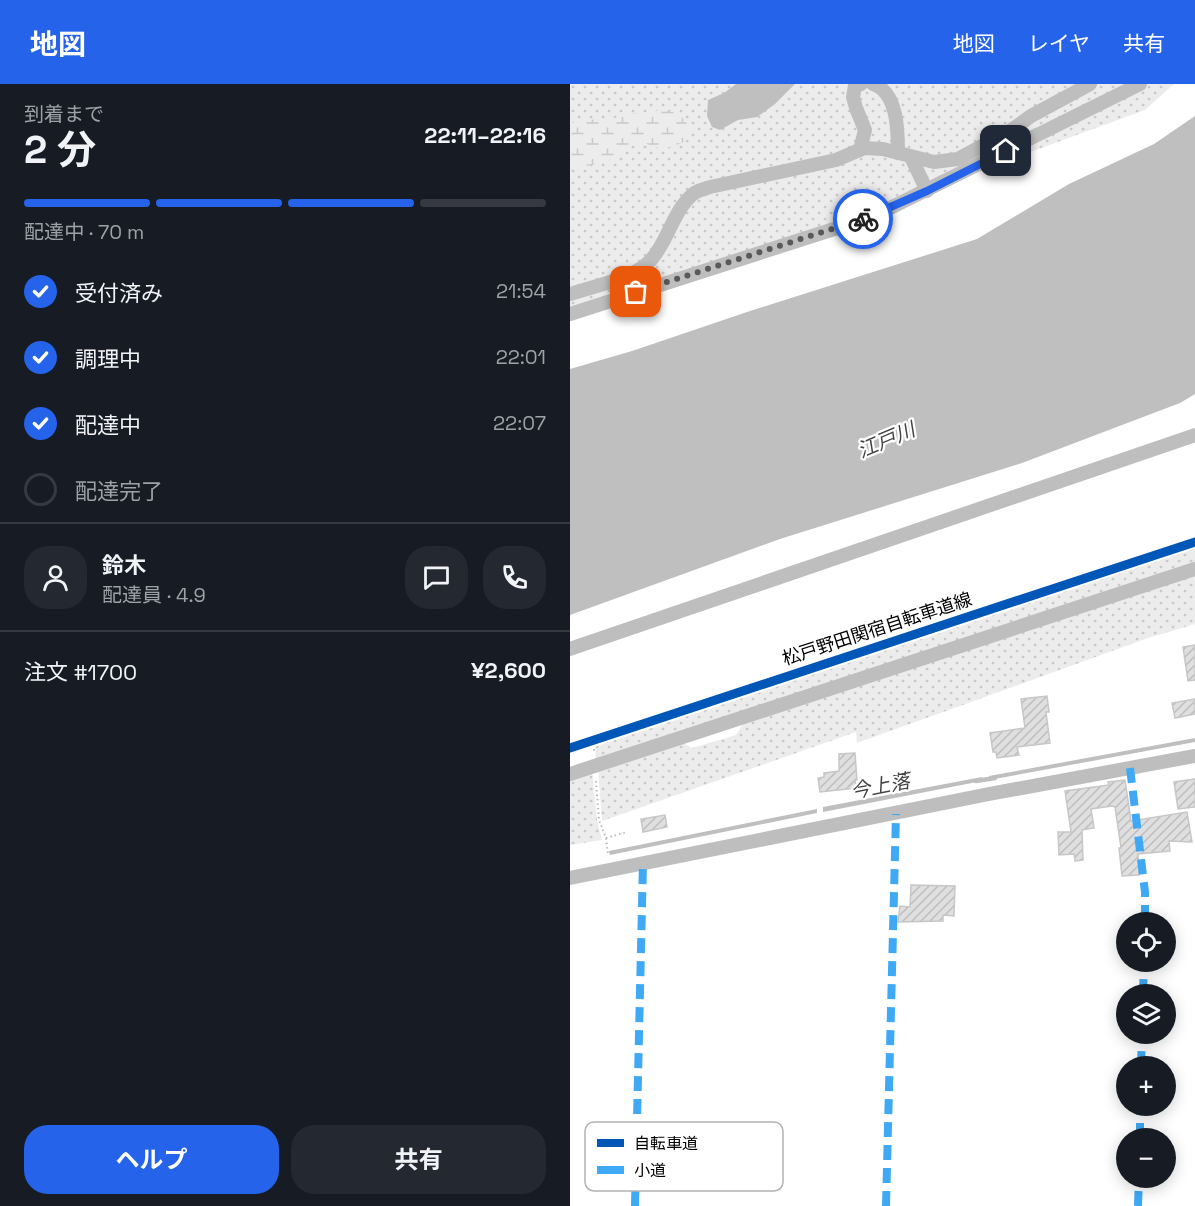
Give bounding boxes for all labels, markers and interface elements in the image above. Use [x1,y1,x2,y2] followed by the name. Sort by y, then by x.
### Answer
[30,26,86,62] text: 地図
[953,30,995,57] text: 地図
[1028,30,1090,57] text: レイヤ
[1123,30,1165,57] text: 共有
[24,101,104,127] text: 到着まで
[424,121,546,149] text: 22:11–22:16
[24,125,96,174] text: 2 分
[980,125,1031,176] pin
[989,134,1022,167] icon: home
[833,189,893,249] courier
[847,203,880,236] icon: bike
[24,219,144,245] text: 配達中 · 70 m
[610,266,661,317] pin
[24,275,57,308] icon: check
[619,275,652,308] icon: bag
[496,278,546,304] text: 21:54
[75,279,163,307] text: 受付済み
[24,341,57,374] icon: check
[496,344,546,370] text: 22:01
[75,345,141,373] text: 調理中
[24,407,57,440] icon: check
[493,410,546,436] text: 22:07
[75,411,141,439] text: 配達中
[853,416,921,464] water label: 江戸川
[75,477,163,505] text: 配達完了
[24,546,87,609] button: person
[405,546,468,609] button: chat
[483,546,546,609] button: phone
[102,551,146,579] text: 鈴木
[102,582,206,608] text: 配達員 · 4.9
[779,587,975,670] street label: 松戸野田関宿自転車道線
[471,656,546,684] text: ¥2,600
[24,658,137,686] text: 注文 #1700
[848,767,915,804] water label: 今上落
[1116,912,1176,1188] map controls
[1116,912,1176,972] button: locate
[1116,984,1176,1044] button: layers
[1116,1056,1176,1116] button: +
[585,1122,783,1191] legend
[24,1125,279,1194] button: ヘルプ
[291,1125,546,1194] button: 共有
[1116,1128,1176,1188] button: −
[634,1133,698,1154] text: 自転車道
[634,1160,666,1181] text: 小道

